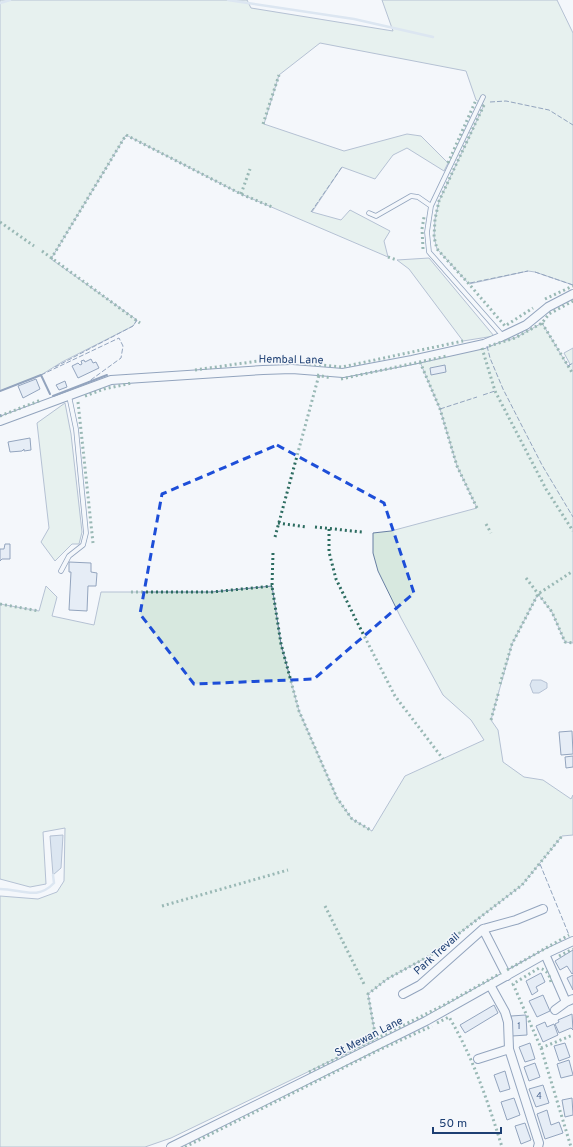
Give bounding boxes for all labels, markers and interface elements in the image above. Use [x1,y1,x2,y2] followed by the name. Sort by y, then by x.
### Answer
[258,352,324,368] street label: Hembal Lane
[411,930,463,978] street label: Park Trevail
[333,1014,406,1060] street label: St Mewan Lane
[517,1021,521,1032] house number: 1
[536,1091,542,1102] house number: 4
[433,1109,501,1135] scale bar
[439,1116,467,1132] text: 50 m

